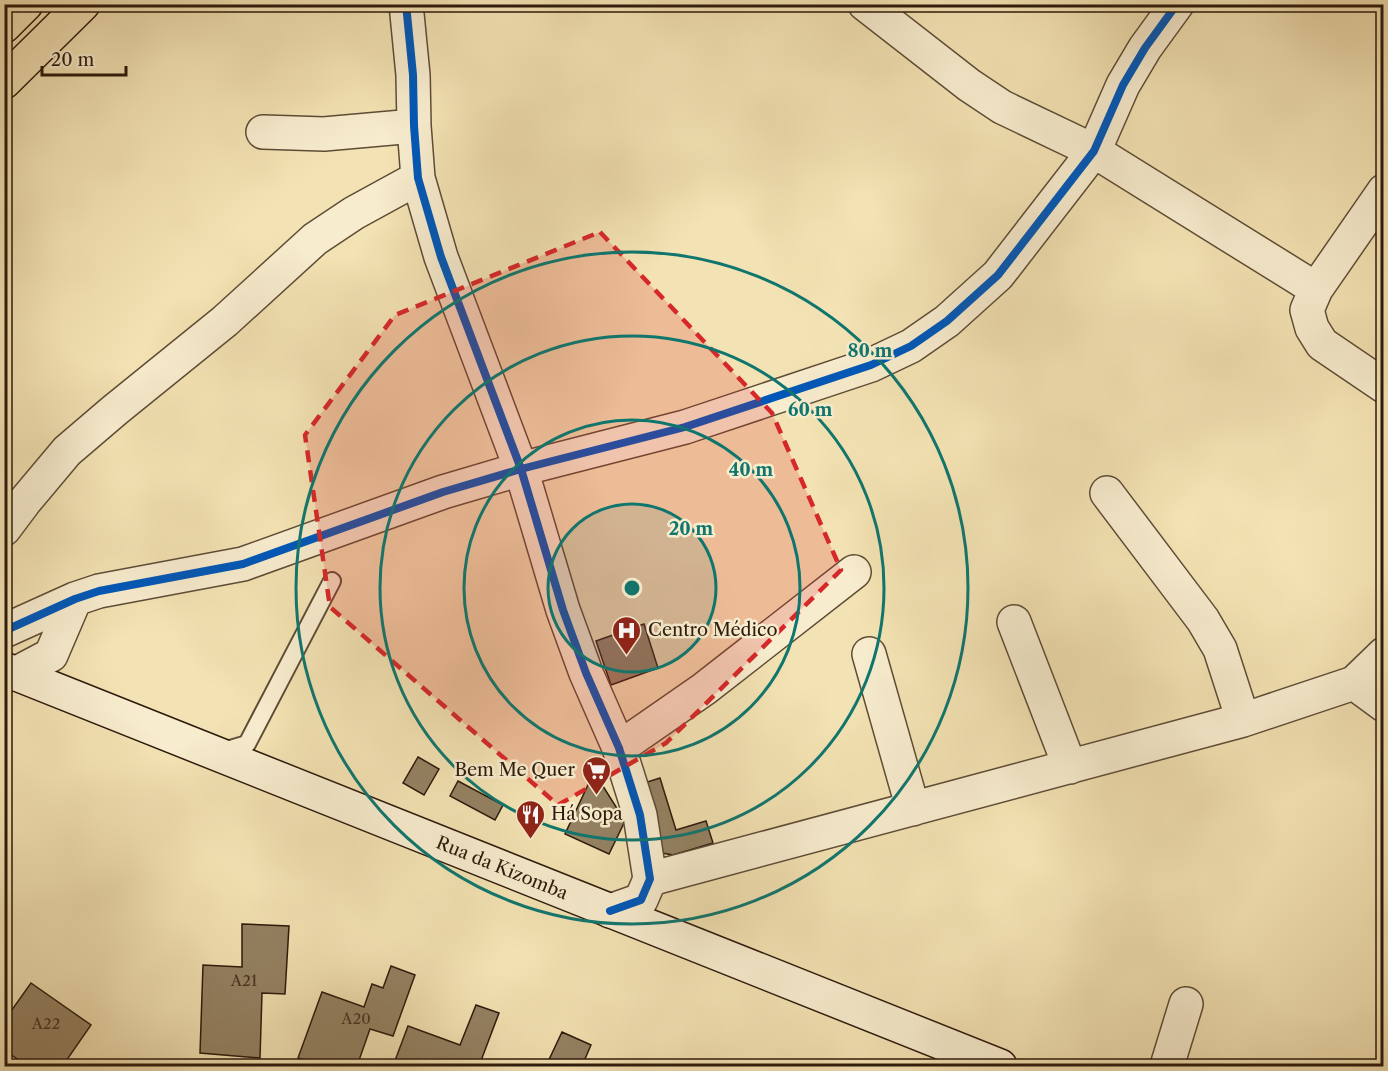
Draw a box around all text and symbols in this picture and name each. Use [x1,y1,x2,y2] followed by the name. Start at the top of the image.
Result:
[42,39,126,77] scale bar
[51,49,95,71] text: 20 m
[847,340,893,362] text: 80 m
[788,399,832,421] text: 60 m
[729,459,773,481] text: 40 m
[669,518,713,540] text: 20 m
[622,578,642,598] centre of rings
[611,614,643,656] hospital icon: Centro Médico
[648,619,778,641] place label: Centro Médico
[580,754,612,796] supermarket icon: Bem Me Quer
[454,759,575,781] place label: Bem Me Quer
[514,798,546,840] restaurant icon: Há Sopa
[551,803,623,825] place label: Há Sopa
[433,832,572,905] street label: Rua da Kizomba
[230,971,258,990] house number: A21
[340,1009,371,1028] house number: A20
[31,1014,60,1033] house number: A22

